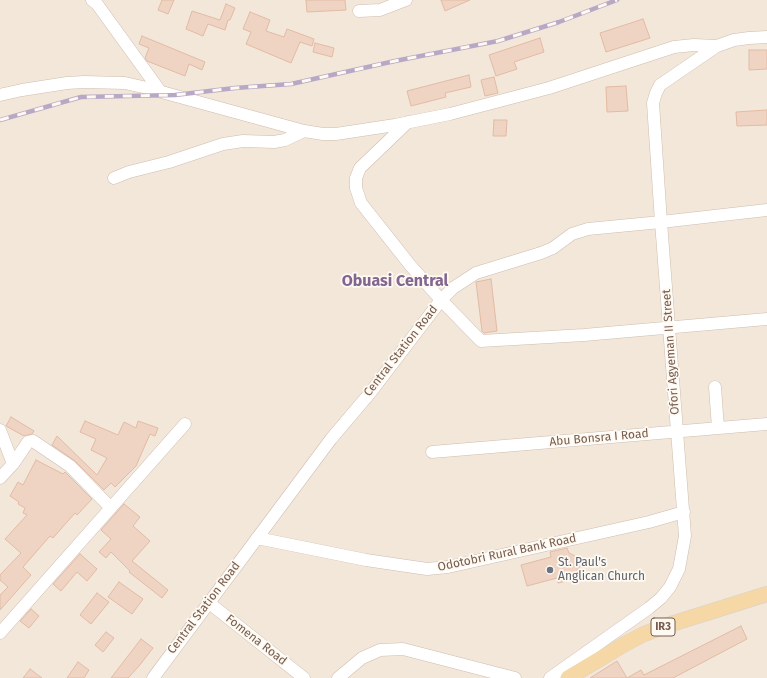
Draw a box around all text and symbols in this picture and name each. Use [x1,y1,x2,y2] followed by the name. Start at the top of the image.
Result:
[342,272,448,292] district label: Obuasi Central
[659,289,683,415] street label: Ofori Agyeman II Street
[361,303,441,399] street label: Central Station Road
[549,426,649,450] street label: Abu Bonsra I Road
[436,531,578,575] street label: Odotobri Rural Bank Road
[558,556,645,584] place label: St. Paul's Anglican Church
[165,559,243,657] street label: Central Station Road
[545,565,555,575] marker: St. Paul's Anglican Church
[223,612,289,668] street label: Fomena Road
[651,618,675,636] road number: IR3

